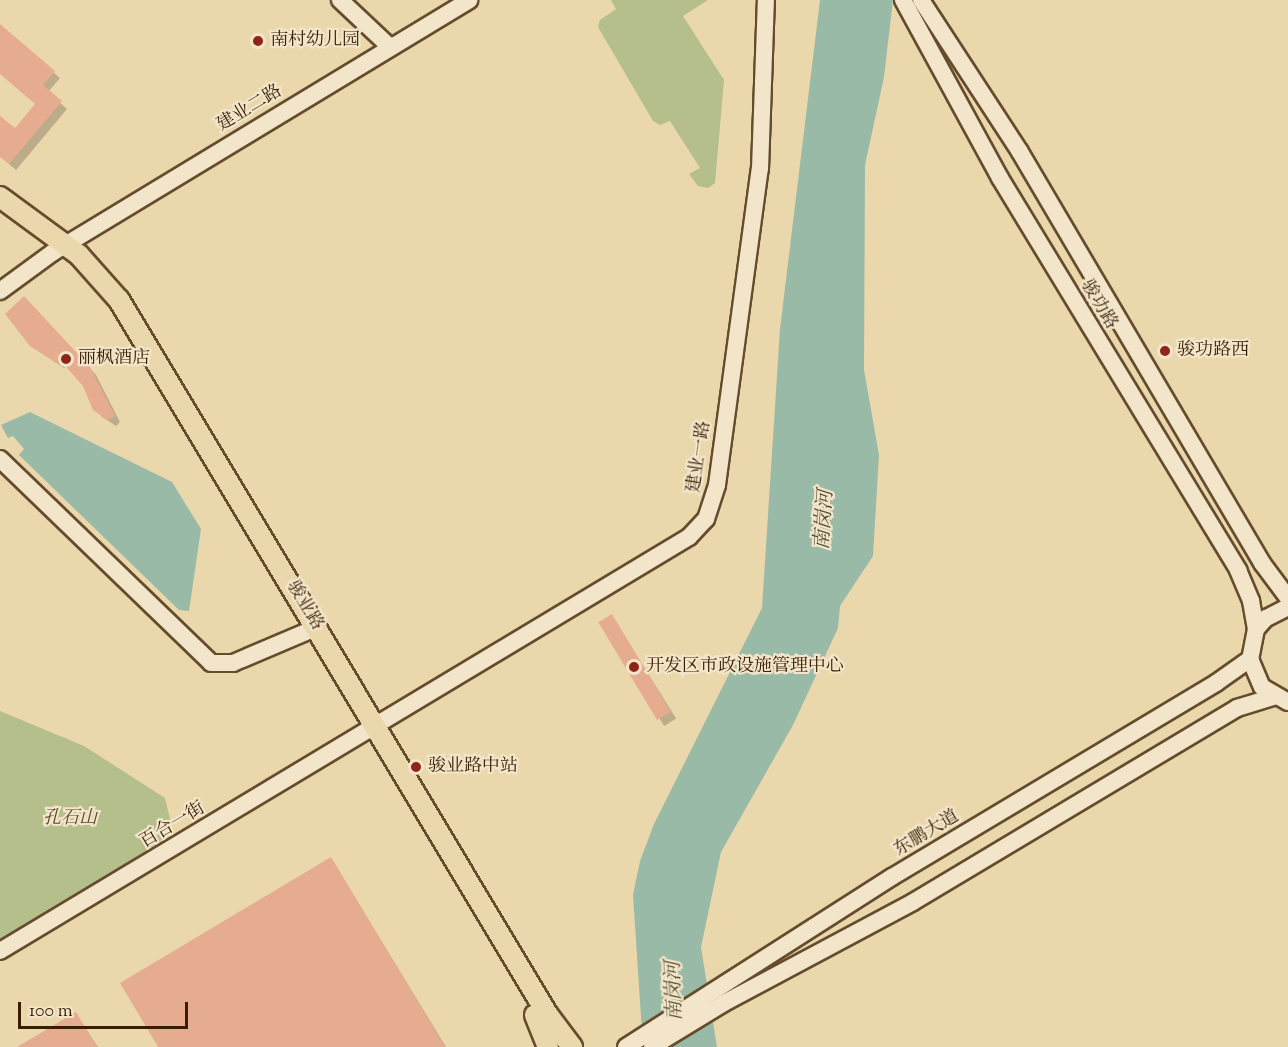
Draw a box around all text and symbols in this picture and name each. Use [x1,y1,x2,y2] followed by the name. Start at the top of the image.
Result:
[270,30,360,52] place label: 南村幼儿园
[251,34,265,48] marker: 南村幼儿园
[214,81,286,137] street label: 建业二路
[1075,276,1121,334] street label: 骏功路
[1177,340,1249,362] place label: 骏功路西
[1158,344,1172,358] marker: 骏功路西
[78,348,150,370] place label: 丽枫酒店
[59,352,73,366] marker: 丽枫酒店
[684,420,716,494] street label: 建业一路
[811,489,839,551] water label: 南岗河
[281,577,327,635] street label: 骏业路
[646,656,844,678] place label: 开发区市政设施管理中心
[627,660,641,674] marker: 开发区市政设施管理中心
[428,756,518,778] place label: 骏业路中站
[409,760,423,774] marker: 骏业路中站
[137,798,209,854] street label: 百合一街
[891,806,963,862] street label: 东鹏大道
[43,808,97,830] park label: 孔石山
[662,961,688,1021] water label: 南岗河
[21,990,190,1028] scale bar
[29,999,73,1025] text: 100 m

